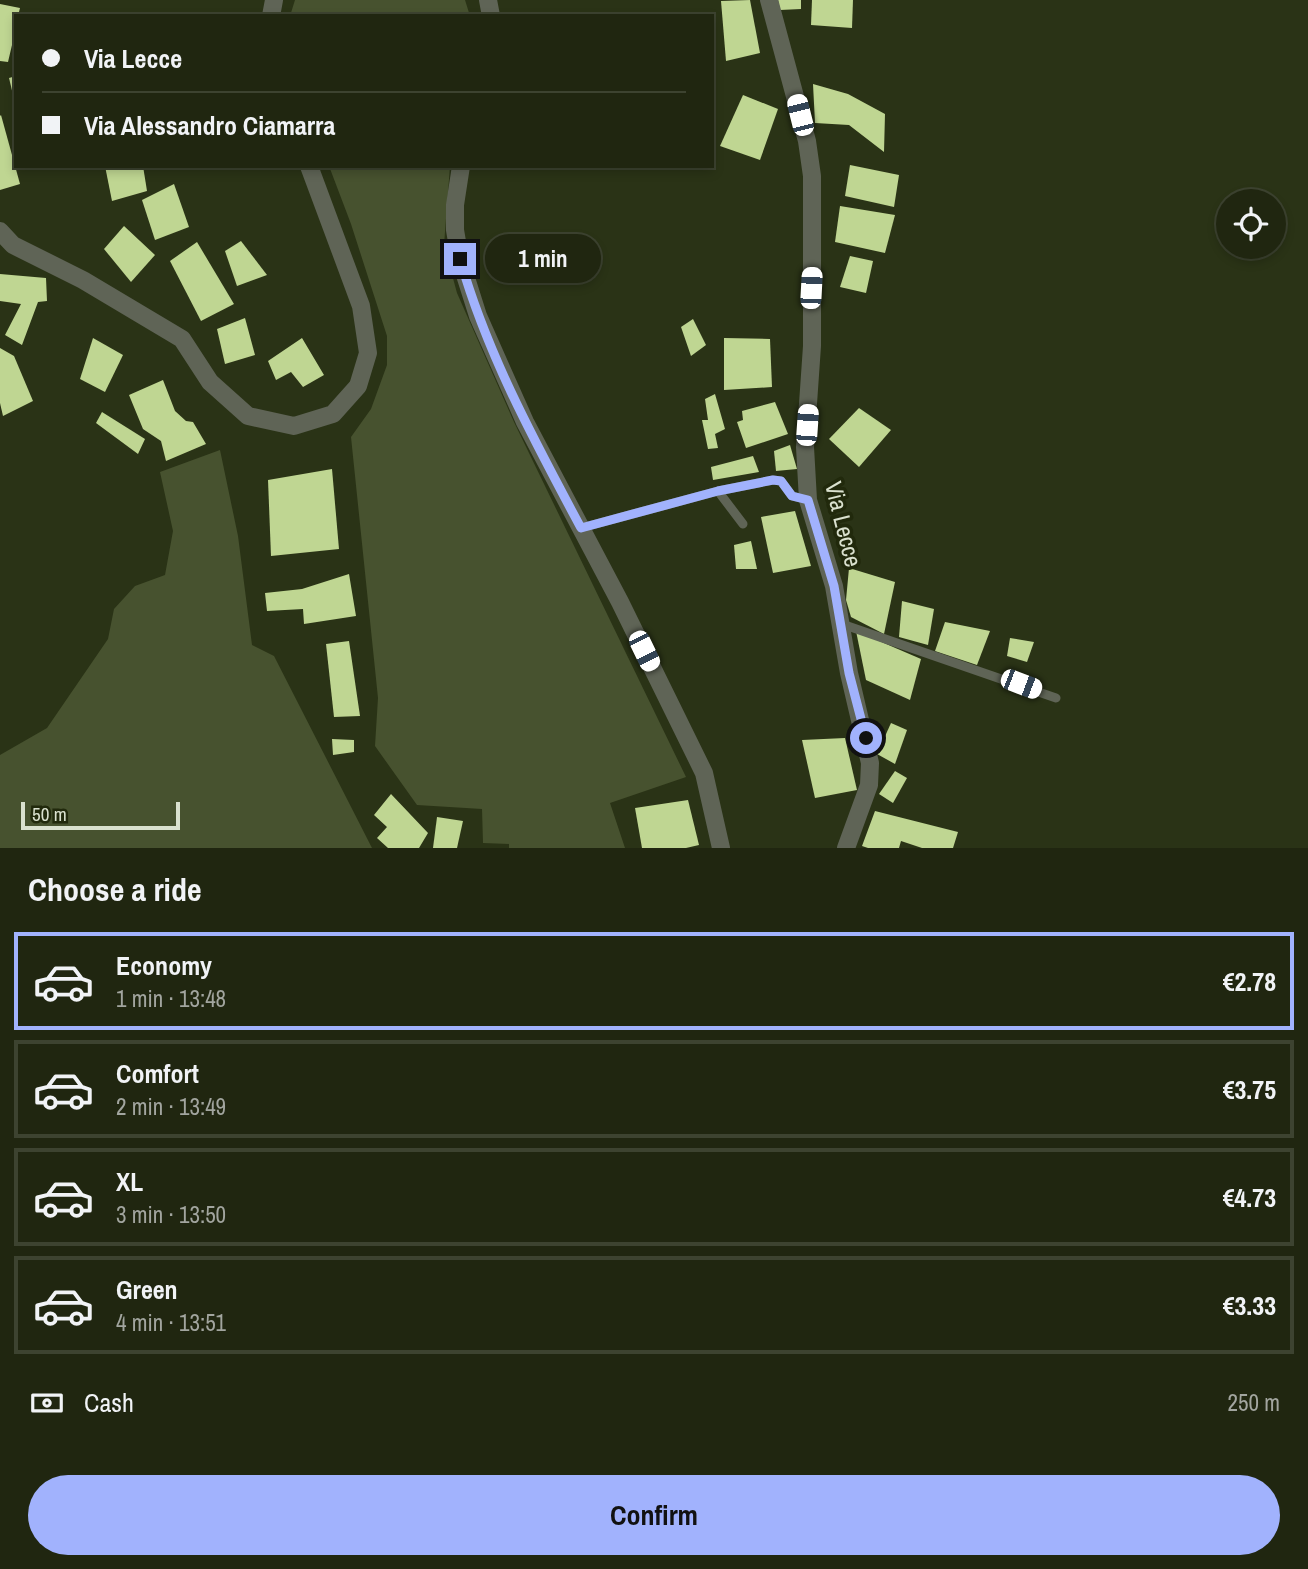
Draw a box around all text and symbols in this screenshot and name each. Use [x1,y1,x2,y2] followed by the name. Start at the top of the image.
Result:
[84,41,182,76] text: Via Lecce
[785,92,816,138] car
[84,108,335,143] text: Via Alessandro Ciamarra
[1216,189,1286,259] map controls
[1216,189,1286,259] button: locate
[484,234,600,284] callout: 1 min
[444,243,476,275] route end
[518,243,568,274] text: 1 min
[800,266,823,310] car
[796,403,819,447] car
[818,478,870,570] street label: Via Lecce
[626,628,663,674] car
[998,667,1045,701] car
[850,722,882,754] route start
[21,799,180,831] scale bar
[32,801,67,827] text: 50 m
[28,868,202,911] text: Choose a ride
[116,948,212,983] text: Economy
[32,950,95,1013] icon: car
[1223,964,1276,999] text: €2.78
[116,983,226,1014] text: 1 min · 13:48
[116,1056,199,1091] text: Comfort
[32,1058,95,1121] icon: car
[1223,1072,1276,1107] text: €3.75
[116,1091,226,1122] text: 2 min · 13:49
[116,1164,143,1199] text: XL
[32,1166,95,1229] icon: car
[1223,1180,1276,1215] text: €4.73
[116,1199,226,1230] text: 3 min · 13:50
[116,1272,178,1307] text: Green
[32,1274,95,1337] icon: car
[1223,1288,1276,1323] text: €3.33
[116,1307,226,1338] text: 4 min · 13:51
[28,1384,66,1422] icon: cash
[84,1385,134,1420] text: Cash
[1228,1387,1280,1418] text: 250 m
[28,1475,1280,1555] button: Confirm

